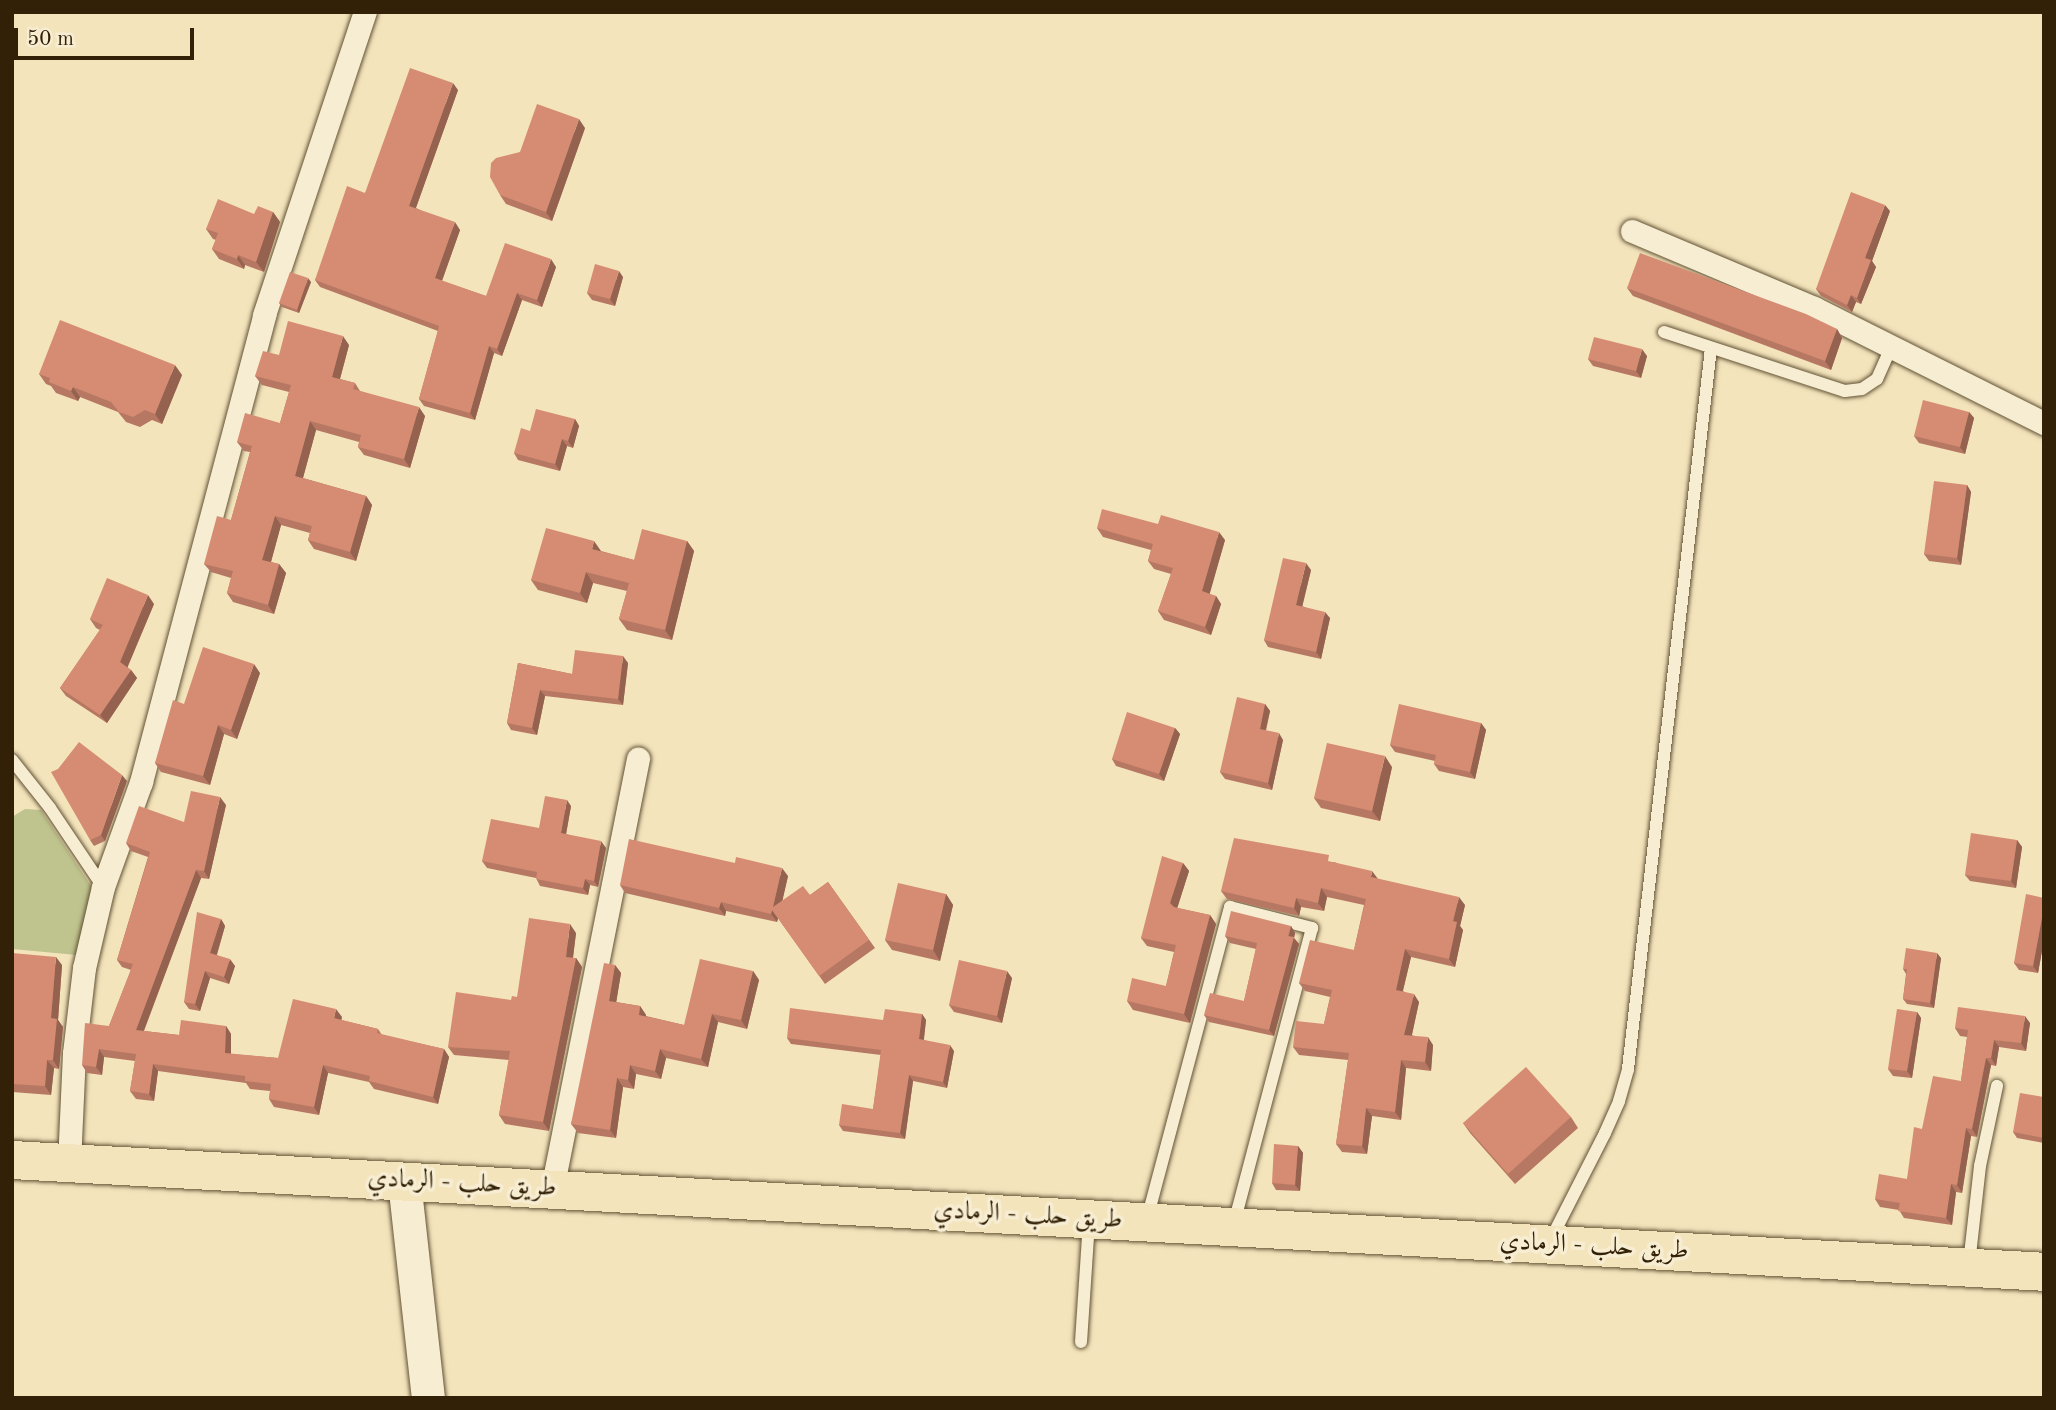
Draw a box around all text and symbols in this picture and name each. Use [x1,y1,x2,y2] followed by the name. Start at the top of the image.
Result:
[18,14,198,58] scale bar
[27,29,74,50] text: 50 m
[367,1163,557,1205] street label: طريق حلب - الرمادي
[933,1195,1123,1237] street label: طريق حلب - الرمادي
[1499,1226,1689,1268] street label: طريق حلب - الرمادي

